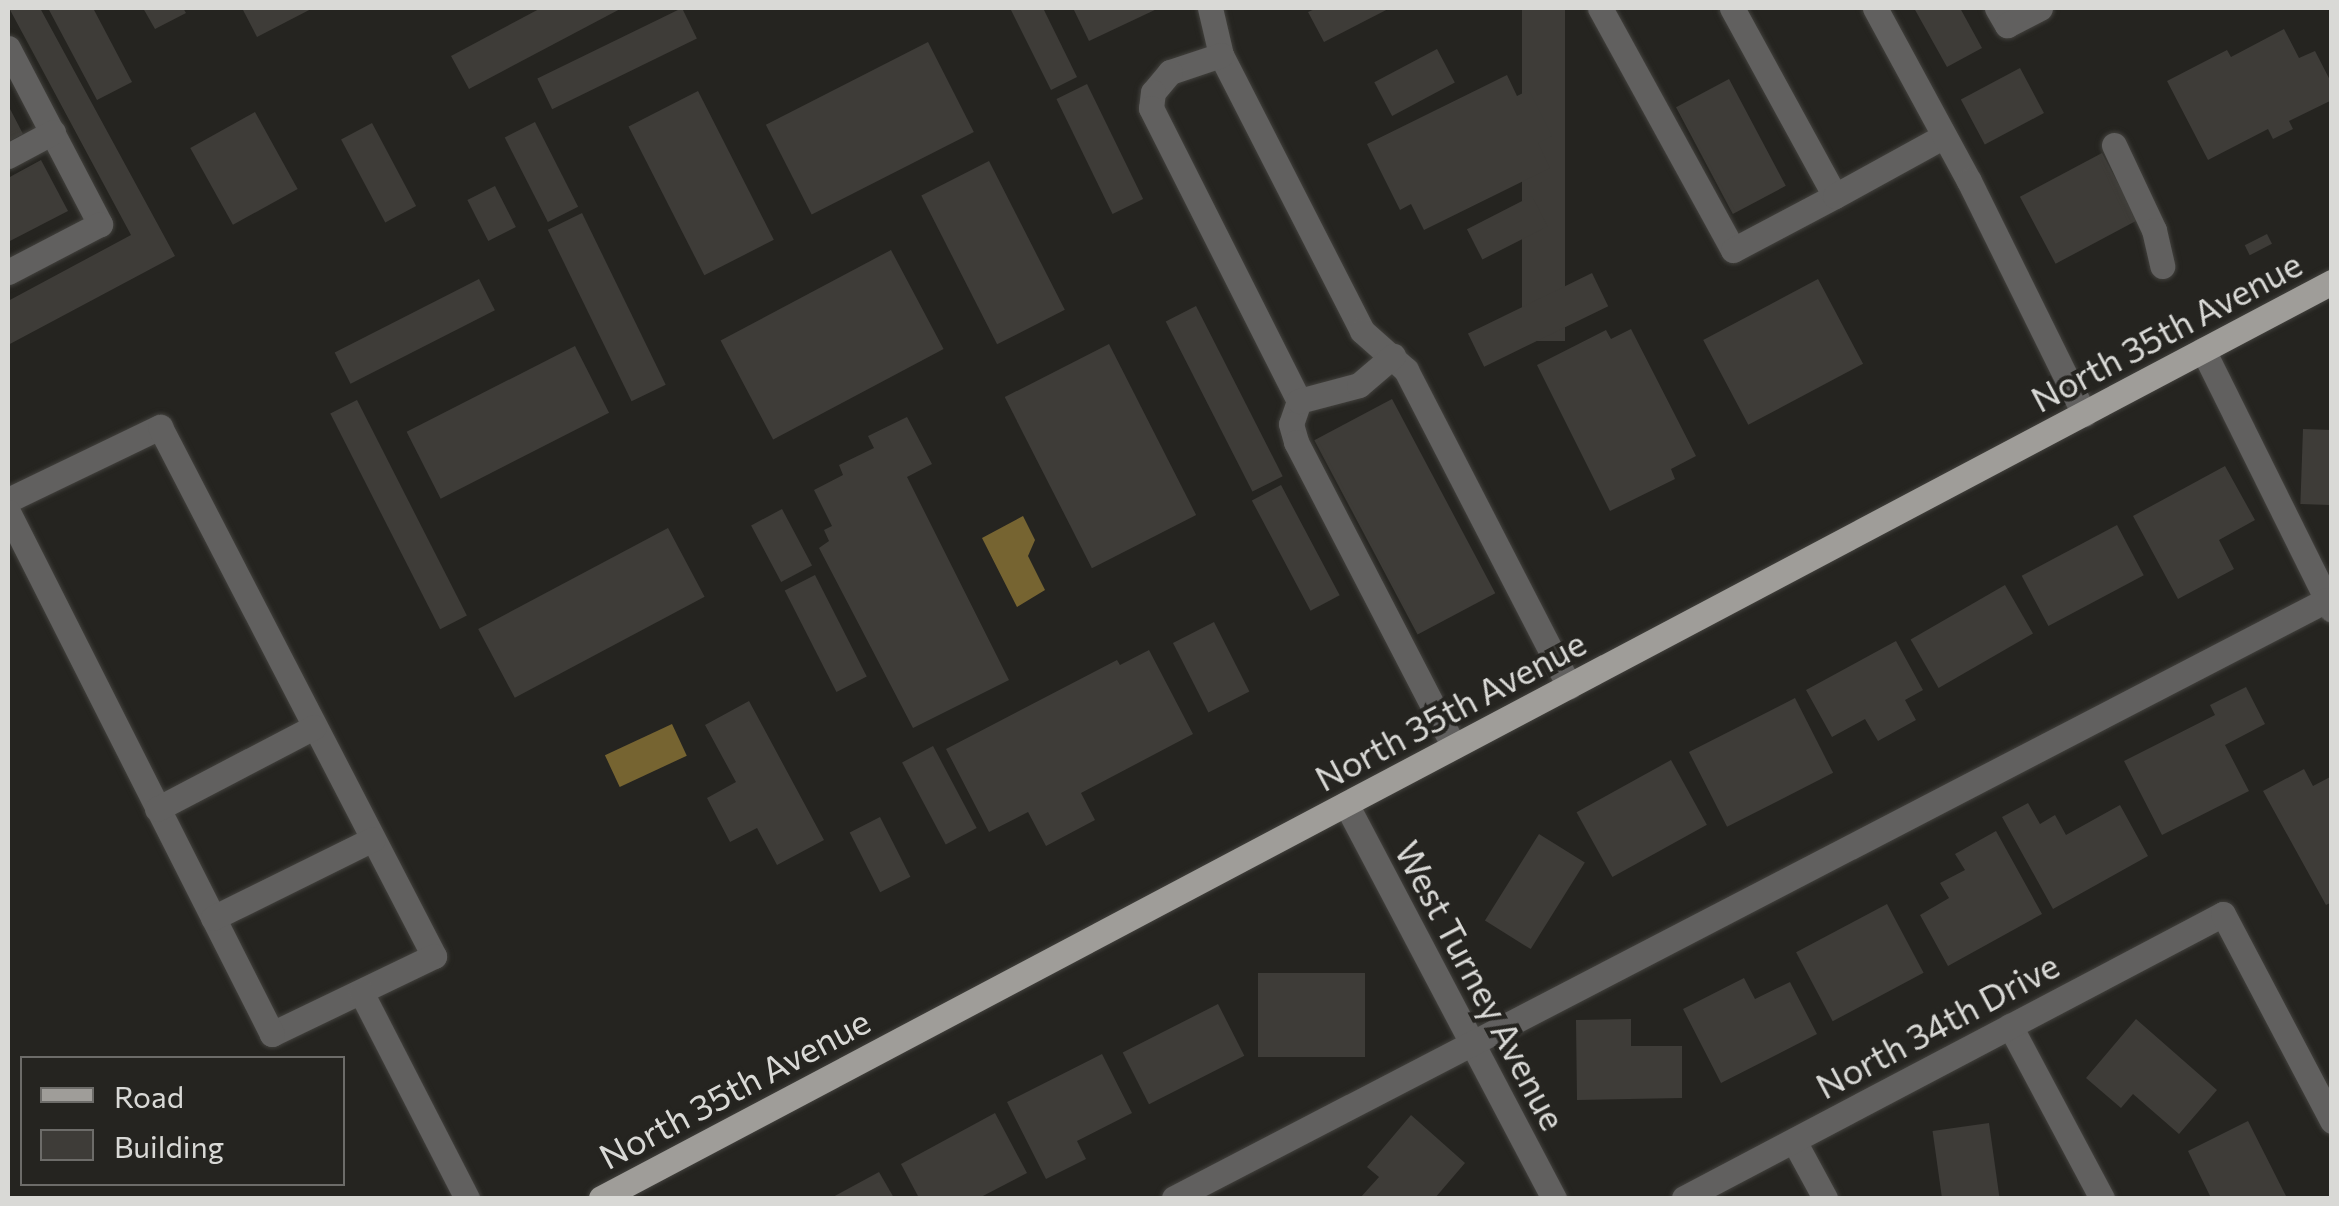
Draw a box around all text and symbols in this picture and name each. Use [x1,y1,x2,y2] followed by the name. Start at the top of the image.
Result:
[2024,242,2308,420] street label: North 35th Avenue
[1308,621,1592,799] street label: North 35th Avenue
[1387,833,1575,1137] street label: West Turney Avenue
[1808,943,2066,1107] street label: North 34th Drive
[592,999,876,1177] street label: North 35th Avenue
[20,1056,345,1186] legend
[114,1077,184,1114] text: Road
[114,1127,224,1164] text: Building

